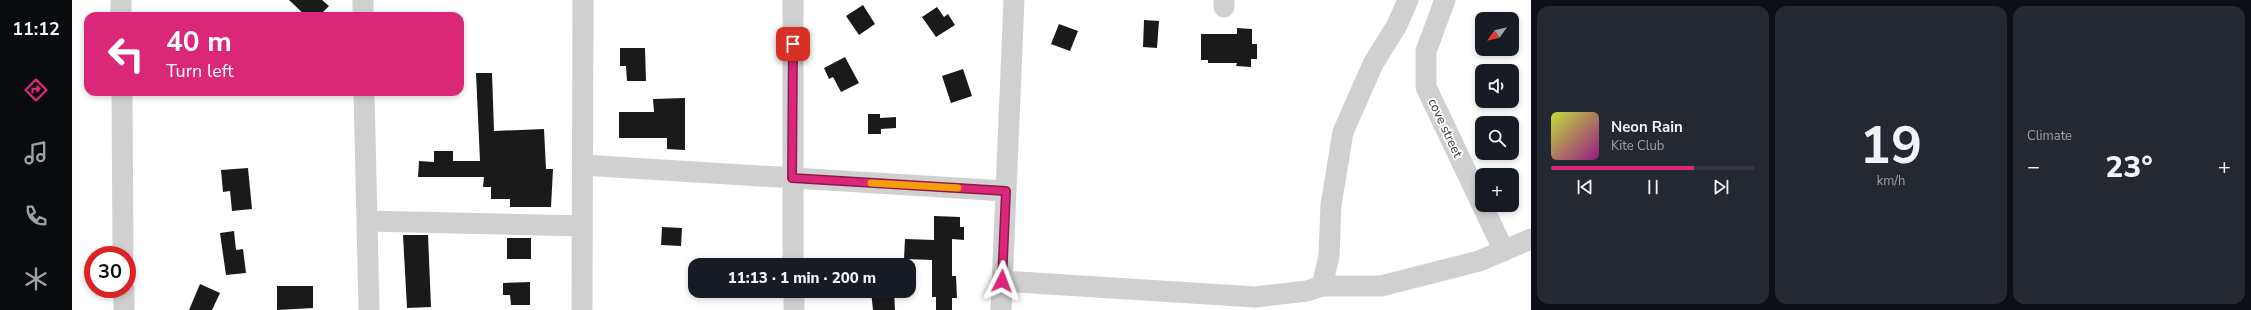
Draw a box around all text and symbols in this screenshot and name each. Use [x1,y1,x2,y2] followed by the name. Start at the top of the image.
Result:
[1475,12,1519,56] north arrow
[1475,12,1519,212] map controls
[12,17,60,41] text: 11:12
[166,23,232,61] text: 40 m
[776,27,810,61] pin
[100,28,152,80] icon: left
[782,33,804,55] icon: arrive
[166,59,234,83] text: Turn left
[1475,64,1519,108] button: sound
[22,76,50,104] icon: directions
[1423,95,1467,161] street label: cove street
[1860,110,1922,181] text: 19
[1475,116,1519,160] button: search
[1611,117,1683,137] text: Neon Rain
[2027,127,2072,145] text: Climate
[1611,137,1664,155] text: Kite Club
[22,139,50,167] icon: music
[2105,147,2153,188] text: 23°
[2027,152,2040,182] text: −
[2218,152,2231,182] text: +
[1475,168,1519,212] button: +
[1877,172,1905,190] text: km/h
[1574,176,1596,198] icon: previous
[1642,176,1664,198] icon: pause
[1710,176,1732,198] icon: next
[22,202,50,230] icon: phone
[84,246,136,298] speed limit sign: 30
[981,260,1023,302] position arrow
[22,265,50,293] icon: climate
[728,268,876,288] text: 11:13 · 1 min · 200 m

